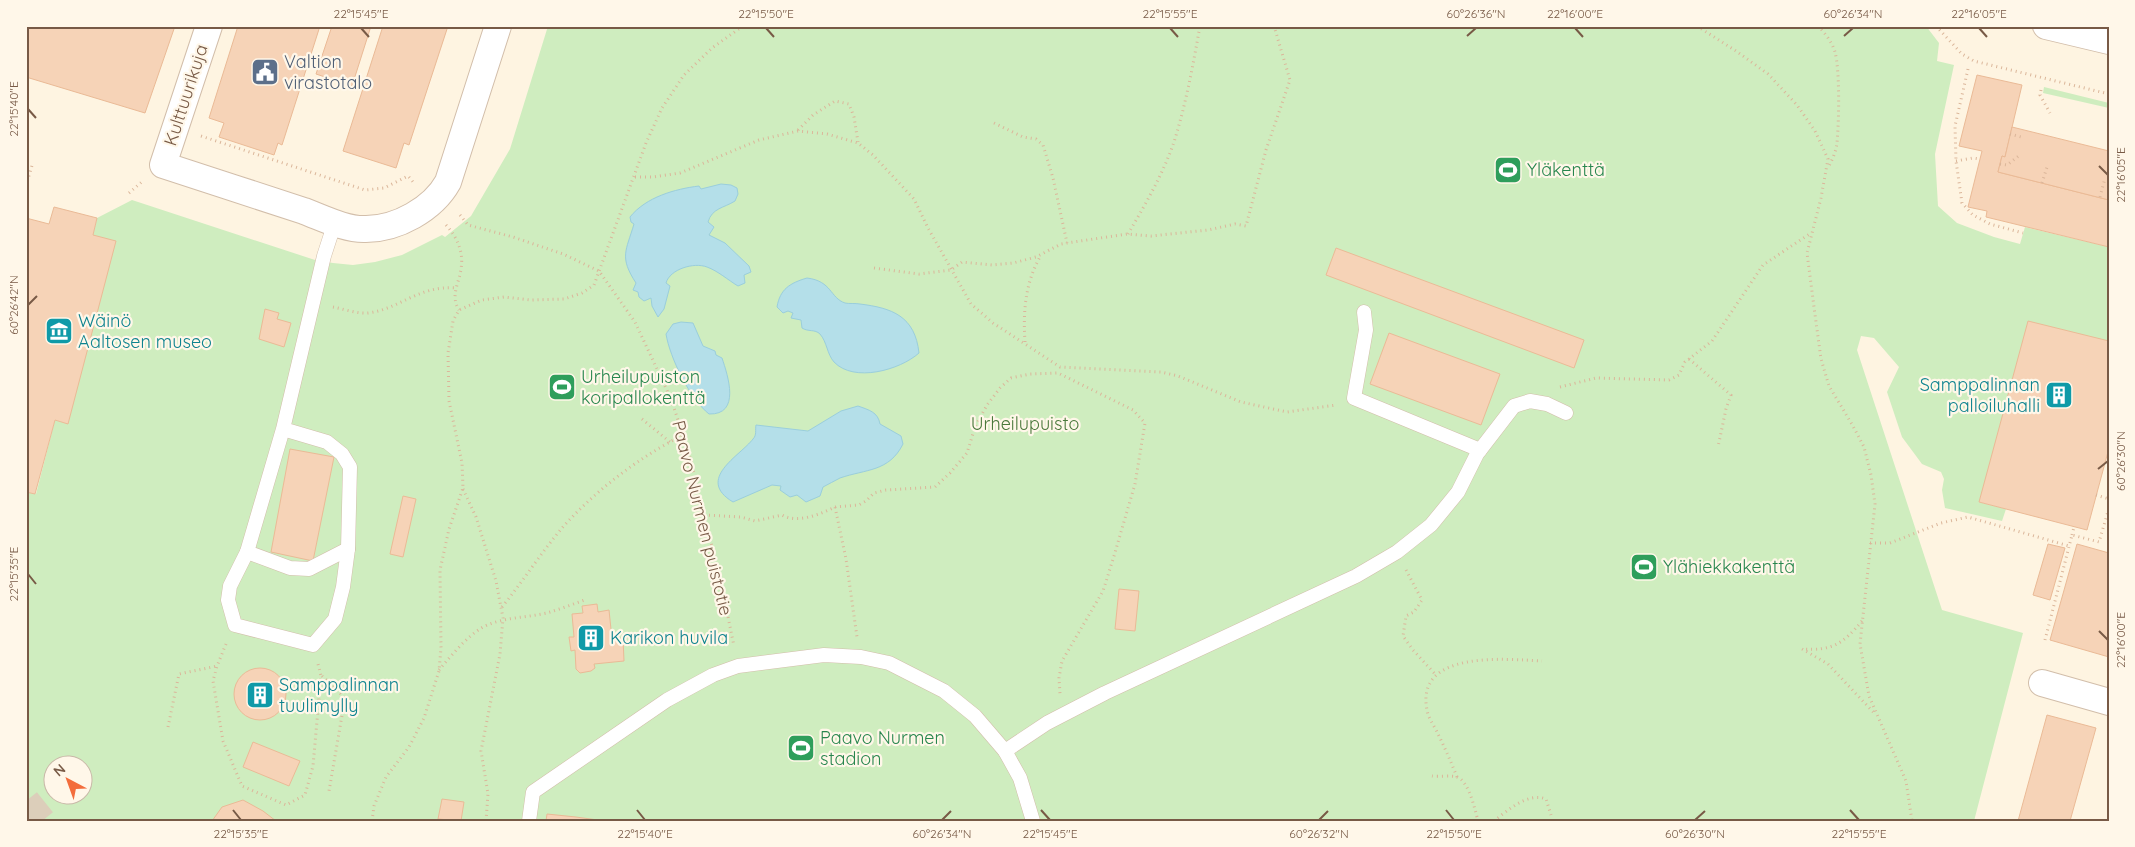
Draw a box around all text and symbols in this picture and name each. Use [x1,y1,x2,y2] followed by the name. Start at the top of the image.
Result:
[334,6,389,21] text: 22°15'45"E
[738,6,794,21] text: 22°15'50"E
[1142,6,1198,21] text: 22°15'55"E
[1446,6,1506,21] text: 60°26'36"N
[1547,6,1603,21] text: 22°16'00"E
[1824,6,1882,21] text: 60°26'34"N
[1951,6,2007,21] text: 22°16'05"E
[158,41,213,148] street label: Kulttuurikuja
[284,50,372,94] place label: Valtion virastotalo
[250,57,280,87] public building icon: Valtion virastotalo
[6,81,21,137] text: 22°15'40"E
[2113,147,2128,203] text: 22°16'05"E
[1493,155,1523,185] sports icon: Yläkenttä
[1527,158,1605,181] place label: Yläkenttä
[6,275,21,335] text: 60°26'42"N
[78,309,212,353] place label: Wäinö Aaltosen museo
[44,316,74,346] museum icon: Wäinö Aaltosen museo
[581,365,706,409] place label: Urheilupuiston koripallokenttä
[547,372,577,402] sports icon: Urheilupuiston koripallokenttä
[1920,373,2040,417] place label: Samppalinnan palloiluhalli
[2044,380,2074,410] building icon: Samppalinnan palloiluhalli
[971,412,1079,435] park label: Urheilupuisto
[667,418,738,618] street label: Paavo Nurmen puistotie
[2113,431,2128,491] text: 60°26'30"N
[6,546,21,601] text: 22°15'35"E
[1629,552,1659,582] sports icon: Ylähiekkakenttä
[1663,555,1795,578] place label: Ylähiekkakenttä
[2113,612,2128,668] text: 22°16'00"E
[576,623,606,653] building icon: Karikon huvila
[610,626,728,649] place label: Karikon huvila
[279,673,399,717] place label: Samppalinnan tuulimylly
[245,680,275,710] building icon: Samppalinnan tuulimylly
[820,726,945,770] place label: Paavo Nurmen stadion
[786,733,816,763] sports icon: Paavo Nurmen stadion
[42,754,92,804] north arrow
[50,760,69,780] text: N
[214,826,269,841] text: 22°15'35"E
[617,826,673,841] text: 22°15'40"E
[913,826,971,841] text: 60°26'34"N
[1023,826,1078,841] text: 22°15'45"E
[1289,826,1349,841] text: 60°26'32"N
[1426,826,1482,841] text: 22°15'50"E
[1665,826,1725,841] text: 60°26'30"N
[1831,826,1887,841] text: 22°15'55"E

